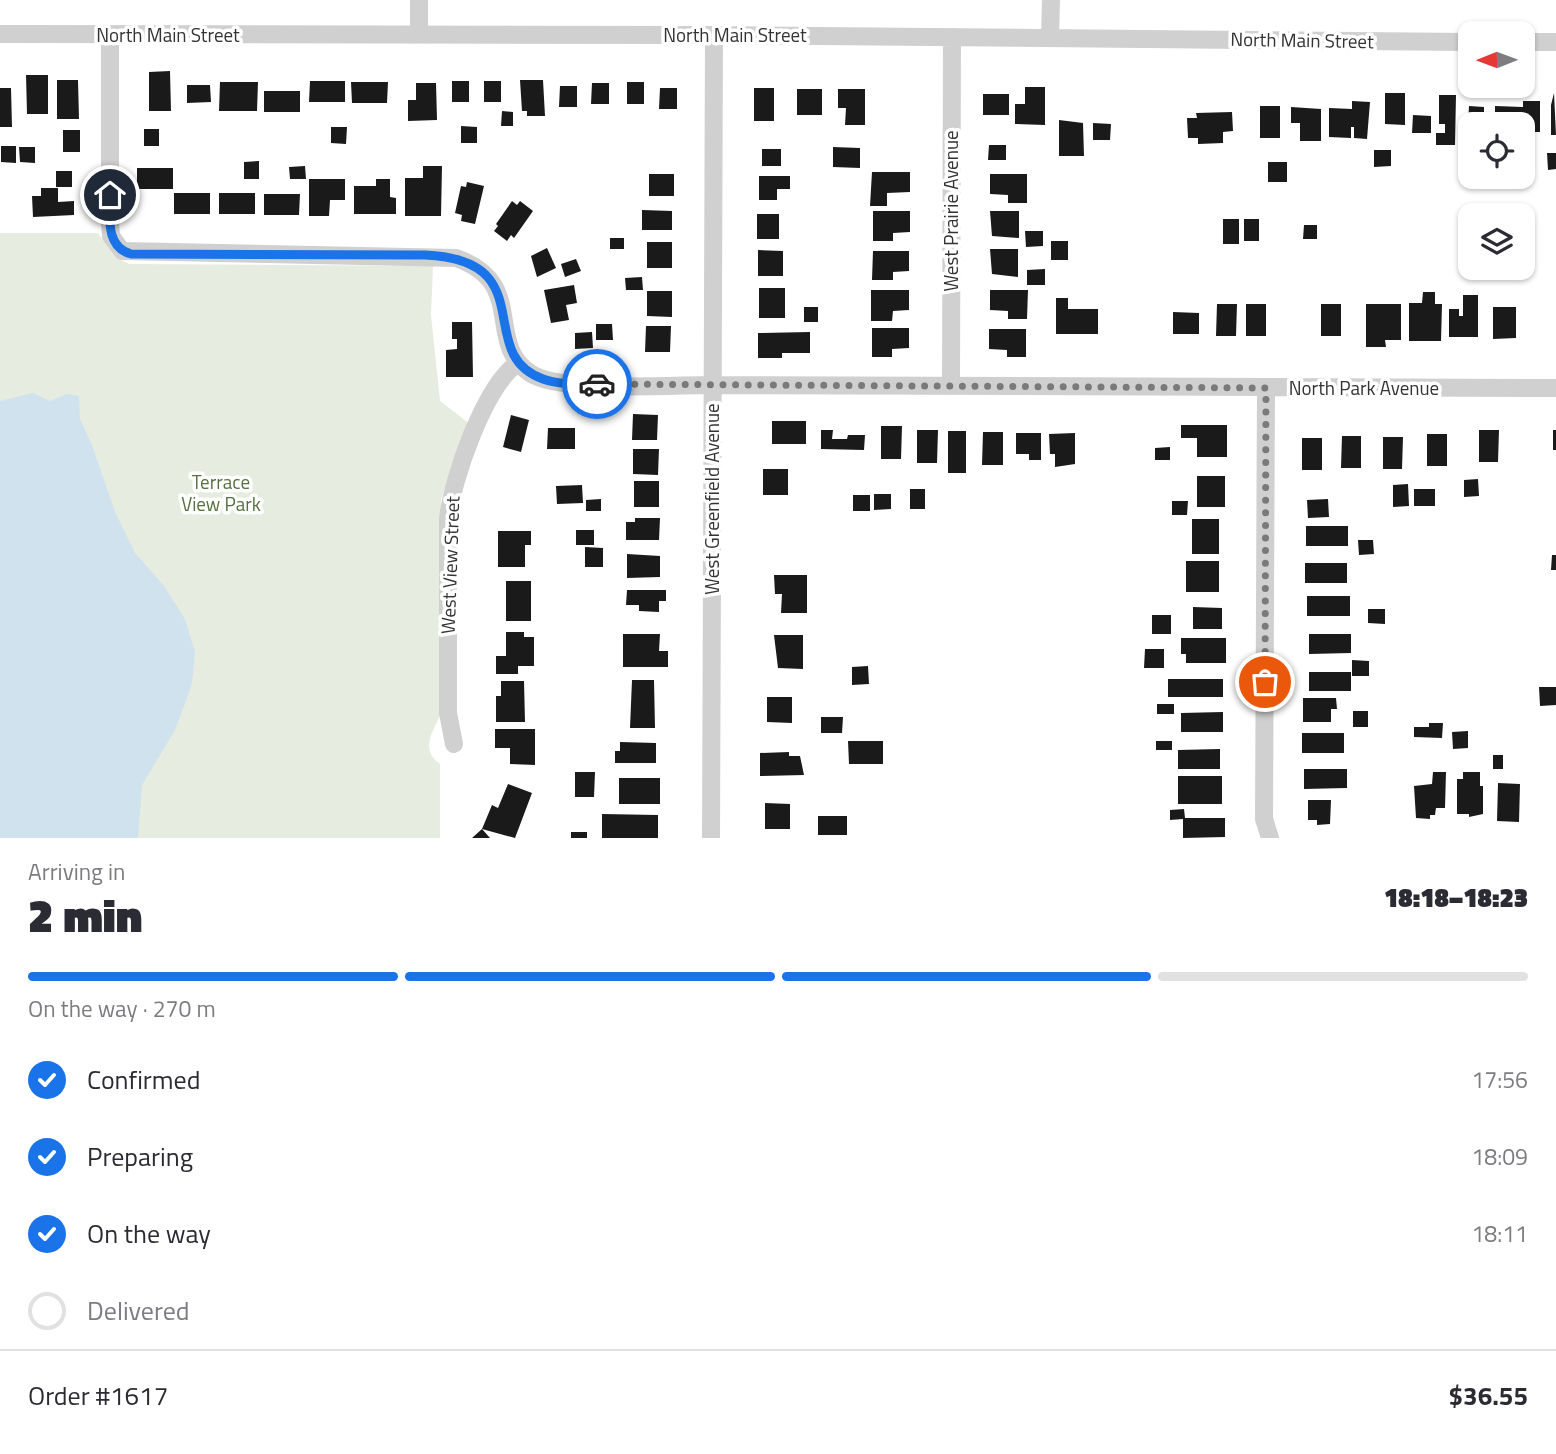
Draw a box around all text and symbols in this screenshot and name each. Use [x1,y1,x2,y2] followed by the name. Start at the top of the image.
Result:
[96,20,240,49] street label: North Main Street
[663,20,807,49] street label: North Main Street
[1458,21,1535,98] north arrow
[1458,21,1535,280] map controls
[1230,24,1374,55] street label: North Main Street
[1458,112,1535,189] button: locate
[936,130,965,292] street label: West Prairie Avenue
[80,165,140,225] pin
[91,176,129,214] icon: home
[1458,203,1535,280] button: layers
[562,349,632,419] courier
[578,365,616,403] icon: car
[1289,373,1439,402] street label: North Park Avenue
[697,403,726,595] street label: West Greenfield Avenue
[181,467,261,518] park label: Terrace View Park
[433,495,466,634] street label: West View Street
[1235,652,1295,712] pin
[1246,663,1284,701] icon: bag
[28,854,125,889] text: Arriving in
[1384,878,1528,917] text: 18:18–18:23
[28,880,142,950] text: 2 min
[28,991,216,1026] text: On the way · 270 m
[87,1060,201,1099] text: Confirmed
[28,1061,66,1099] icon: check
[1471,1062,1528,1097] text: 17:56
[87,1137,193,1176] text: Preparing
[28,1138,66,1176] icon: check
[1471,1139,1528,1174] text: 18:09
[87,1214,211,1253] text: On the way
[28,1215,66,1253] icon: check
[1471,1216,1528,1251] text: 18:11
[87,1291,190,1330] text: Delivered
[28,1376,168,1415] text: Order #1617
[1449,1376,1528,1415] text: $36.55

